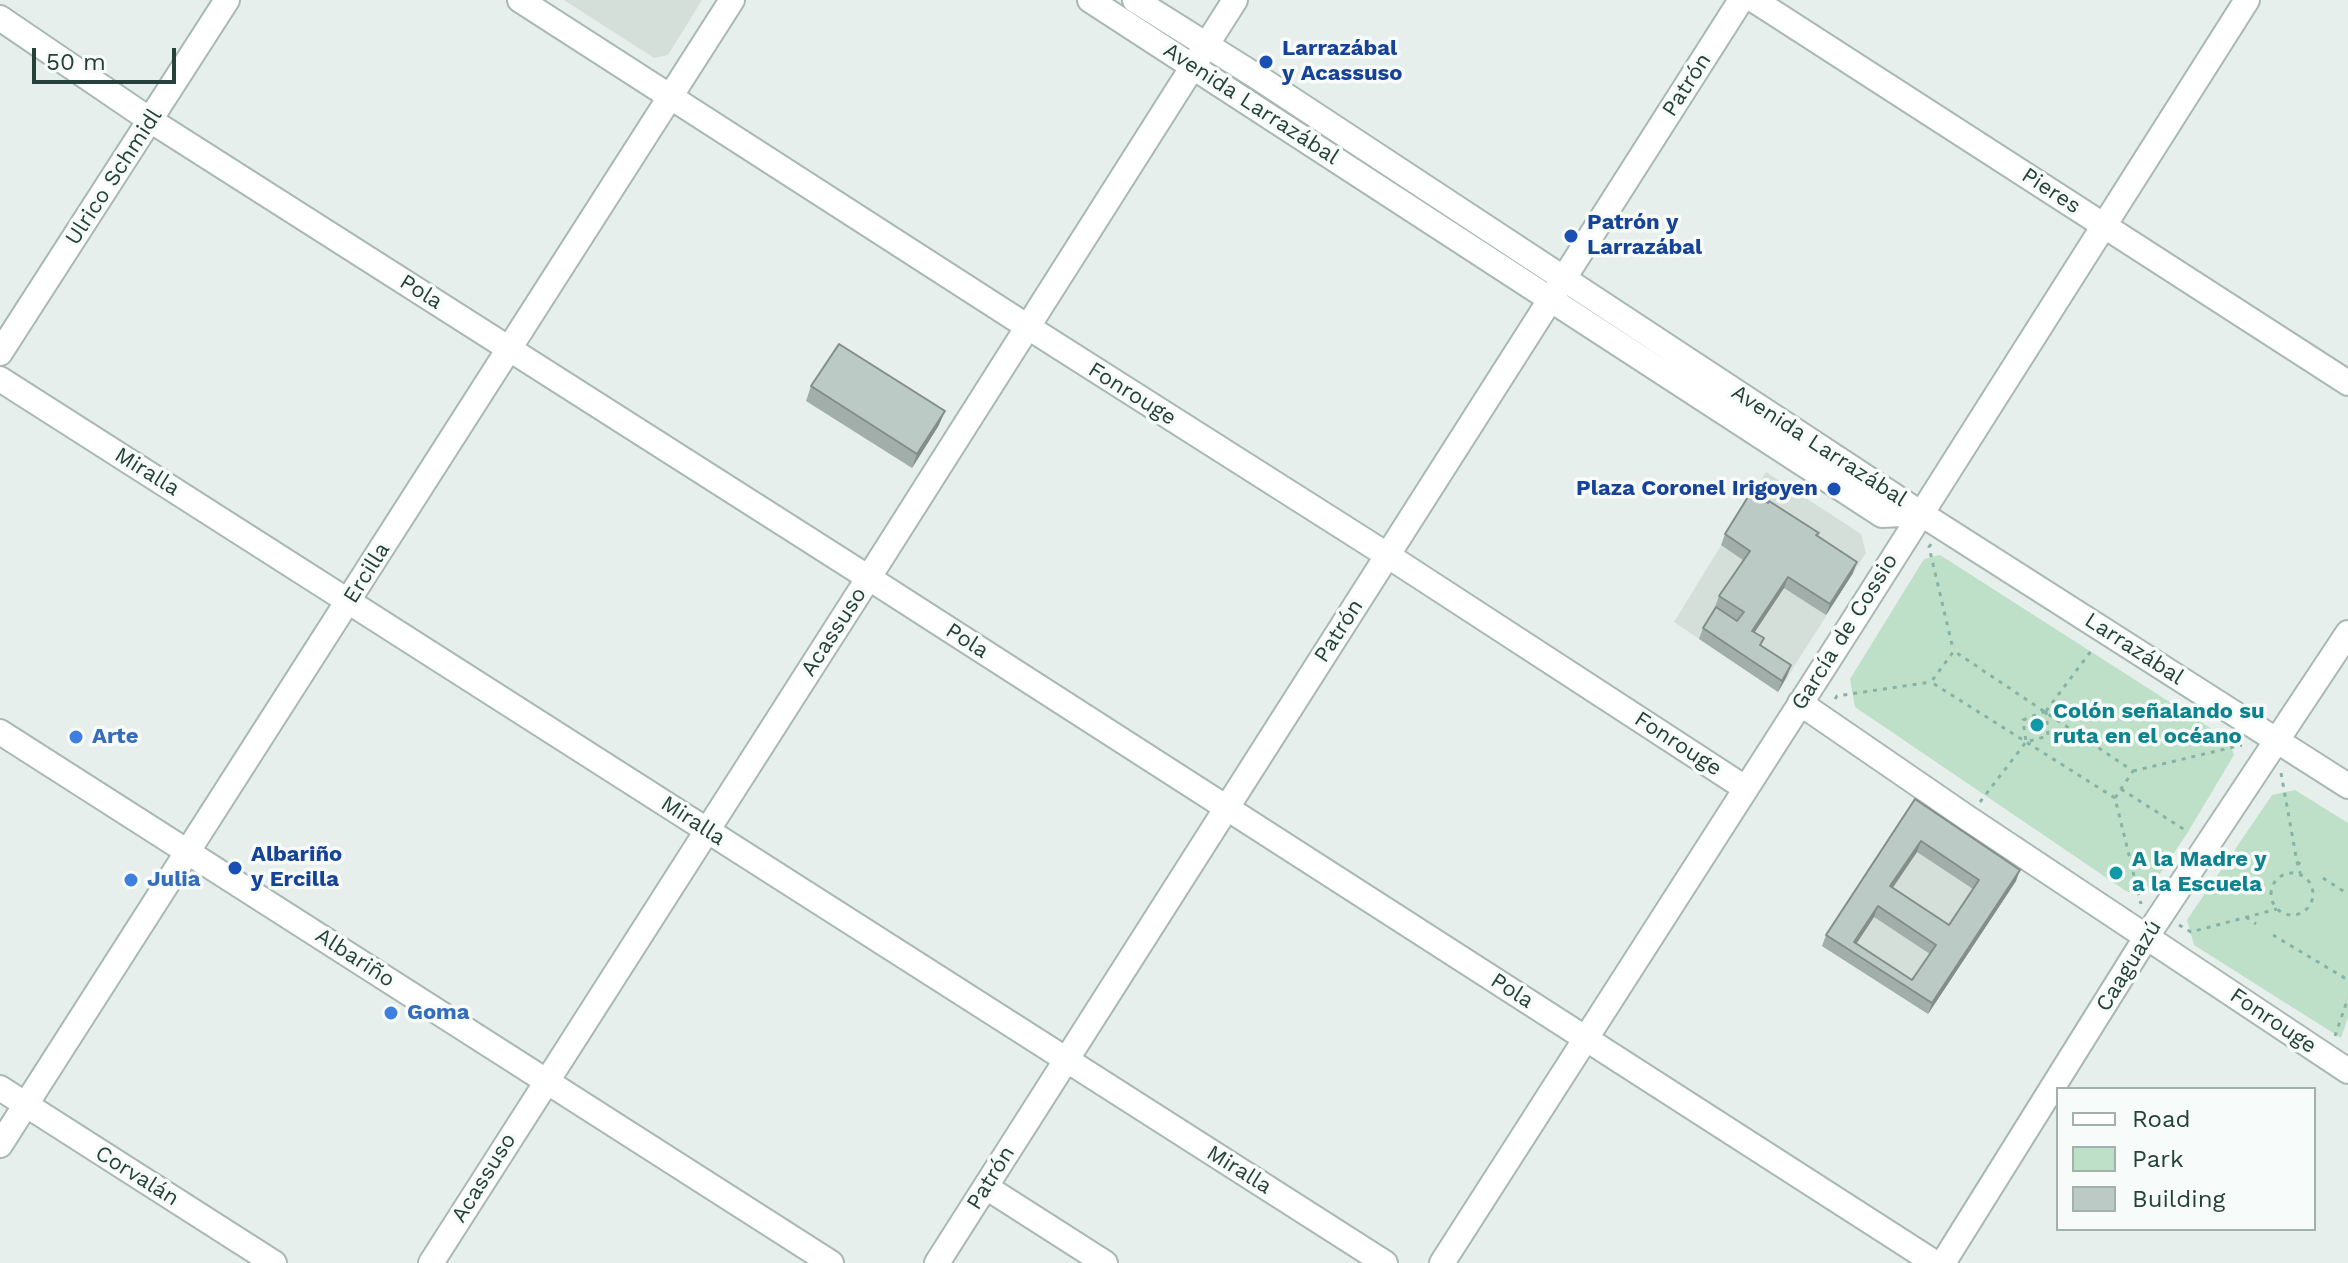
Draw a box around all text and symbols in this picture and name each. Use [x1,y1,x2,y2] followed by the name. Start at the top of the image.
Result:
[36,32,180,82] scale bar
[1282,36,1402,88] place label: Larrazábal y Acassuso
[1158,37,1344,171] street label: Avenida Larrazábal
[46,48,106,76] text: 50 m
[1657,48,1717,122] street label: Patrón
[1257,53,1275,71] marker: Larrazábal y Acassuso
[60,104,168,250] street label: Ulrico Schmidl
[2017,162,2085,220] street label: Pieres
[1587,210,1702,262] place label: Patrón y Larrazábal
[1562,227,1580,245] marker: Patrón y Larrazábal
[395,269,447,315] street label: Pola
[1083,357,1181,431] street label: Fonrouge
[1726,379,1912,513] street label: Avenida Larrazábal
[110,442,184,502] street label: Miralla
[1576,476,1818,502] place label: Plaza Coronel Irigoyen
[1825,480,1843,498] marker: Plaza Coronel Irigoyen
[338,538,396,608] street label: Ercilla
[1786,549,1904,715] street label: García de Cossio
[796,583,872,681] street label: Acassuso
[1309,594,1369,668] street label: Patrón
[2079,607,2189,691] street label: Larrazábal
[941,618,993,664] street label: Pola
[2053,699,2265,750] place label: Colón señalando su ruta en el océano
[1629,706,1727,782] street label: Fonrouge
[2028,716,2046,734] marker: Colón señalando su ruta en el océano
[92,724,138,750] place label: Arte
[67,728,85,746] marker: Arte
[656,790,730,852] street label: Miralla
[251,842,342,894] place label: Albariño y Ercilla
[2132,847,2267,898] place label: A la Madre y a la Escuela
[226,859,244,877] marker: Albariño y Ercilla
[2107,864,2125,882] marker: A la Madre y a la Escuela
[147,867,200,893] place label: Julia
[122,871,140,889] marker: Julia
[2091,915,2167,1017] street label: Caaguazú
[310,923,400,993] street label: Albariño
[1486,968,1538,1014] street label: Pola
[2225,982,2321,1060] street label: Fonrouge
[407,1000,470,1026] place label: Goma
[382,1004,400,1022] marker: Goma
[2056,1087,2316,1231] legend
[2132,1105,2191,1133] text: Road
[446,1128,522,1228] street label: Acassuso
[90,1140,184,1212] street label: Corvalán
[1202,1140,1276,1200] street label: Miralla
[961,1141,1021,1215] street label: Patrón
[2132,1145,2184,1173] text: Park
[2132,1185,2225,1213] text: Building

